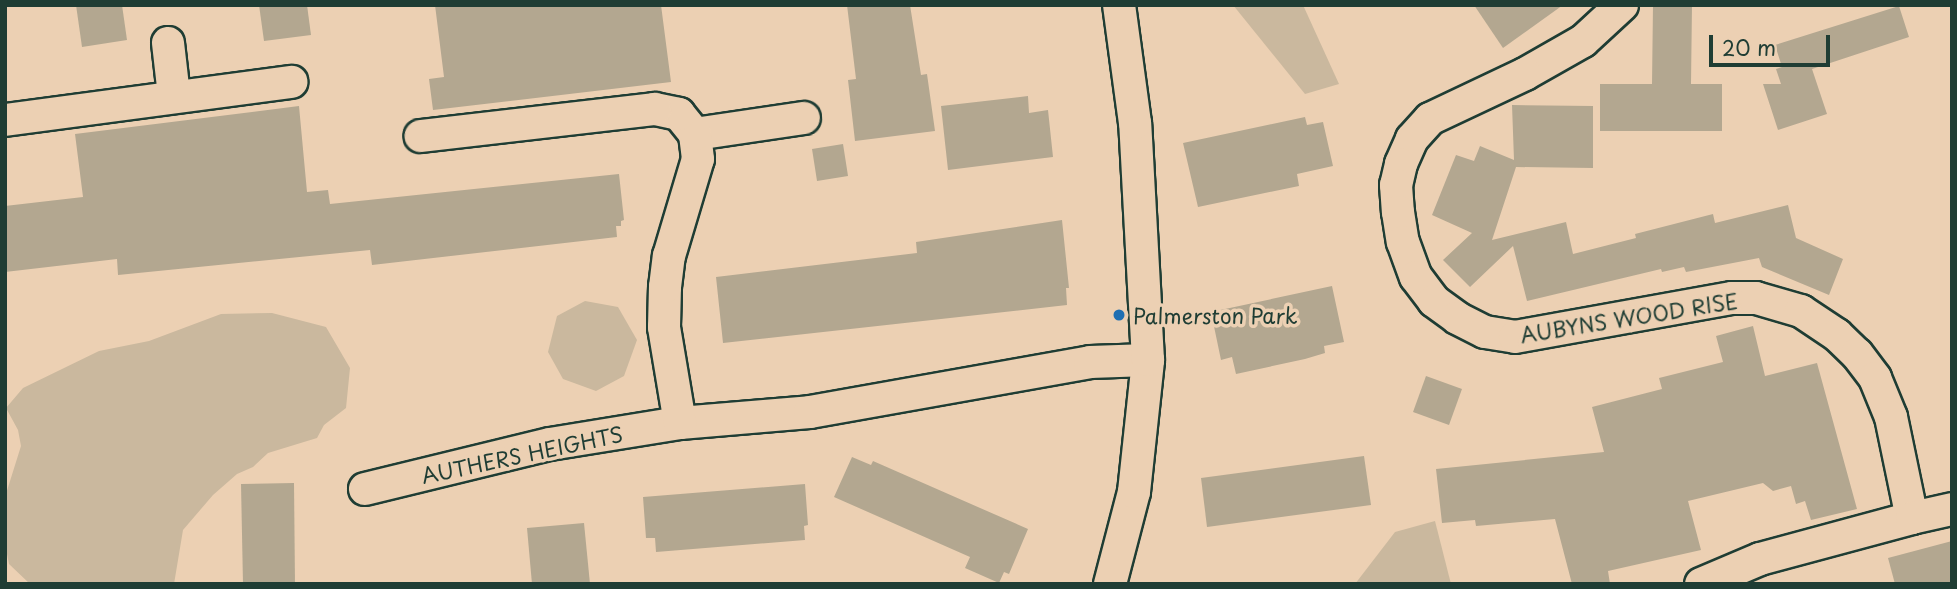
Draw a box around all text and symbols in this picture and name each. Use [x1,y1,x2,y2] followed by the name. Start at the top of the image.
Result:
[1712,21,1833,65] scale bar
[1722,31,1776,63] text: 20 m
[1517,287,1741,347] street label: AUBYNS WOOD RISE
[1133,302,1298,328] place label: Palmerston Park
[1111,307,1127,323] marker: Palmerston Park
[418,420,626,488] street label: AUTHERS HEIGHTS

